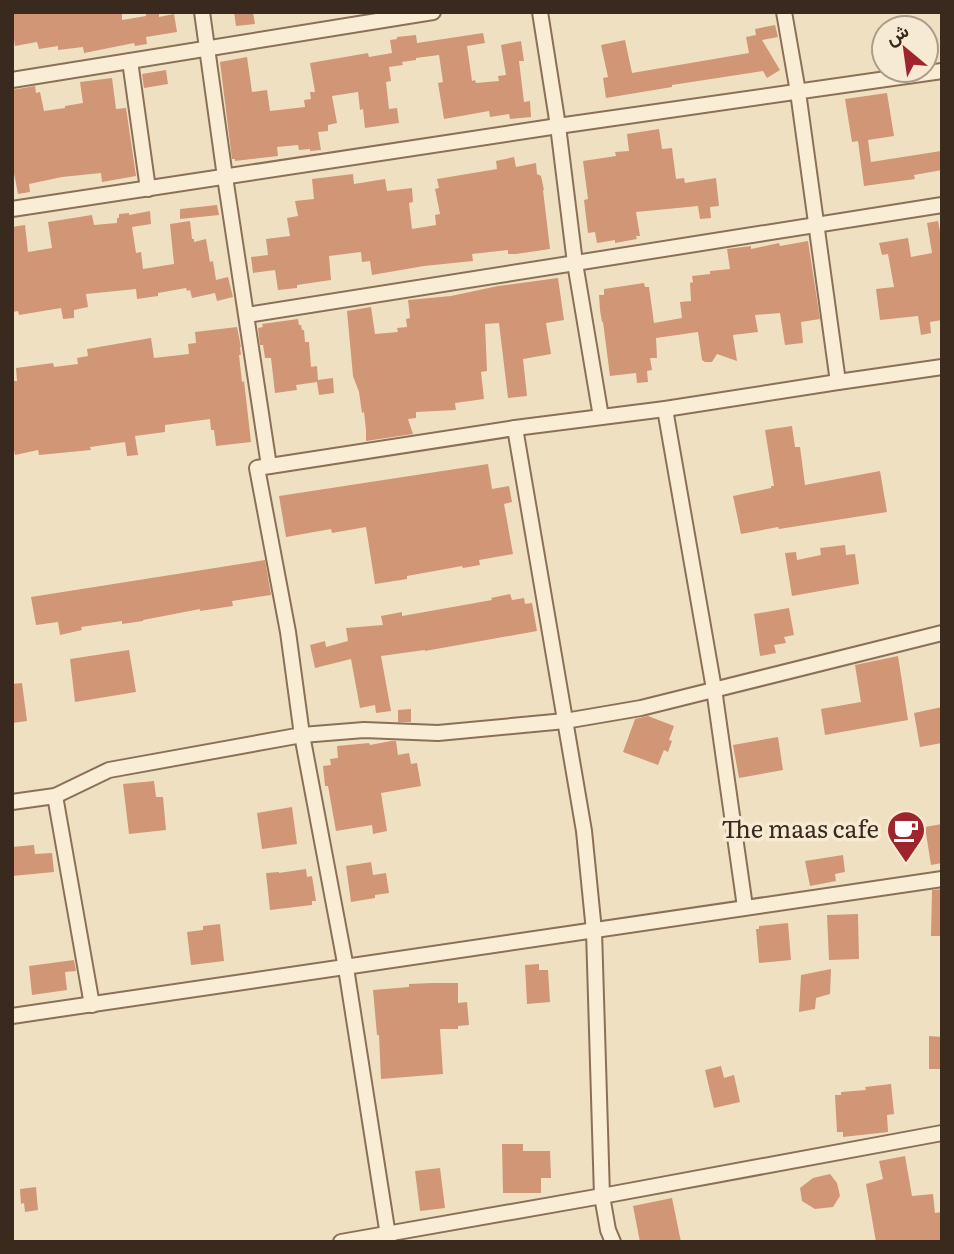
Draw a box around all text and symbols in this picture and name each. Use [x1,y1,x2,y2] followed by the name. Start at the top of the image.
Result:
[870,14,940,84] north arrow
[879,15,913,51] text: ش
[885,809,927,864] cafe icon: The maas cafe
[721,810,879,845] place label: The maas cafe

